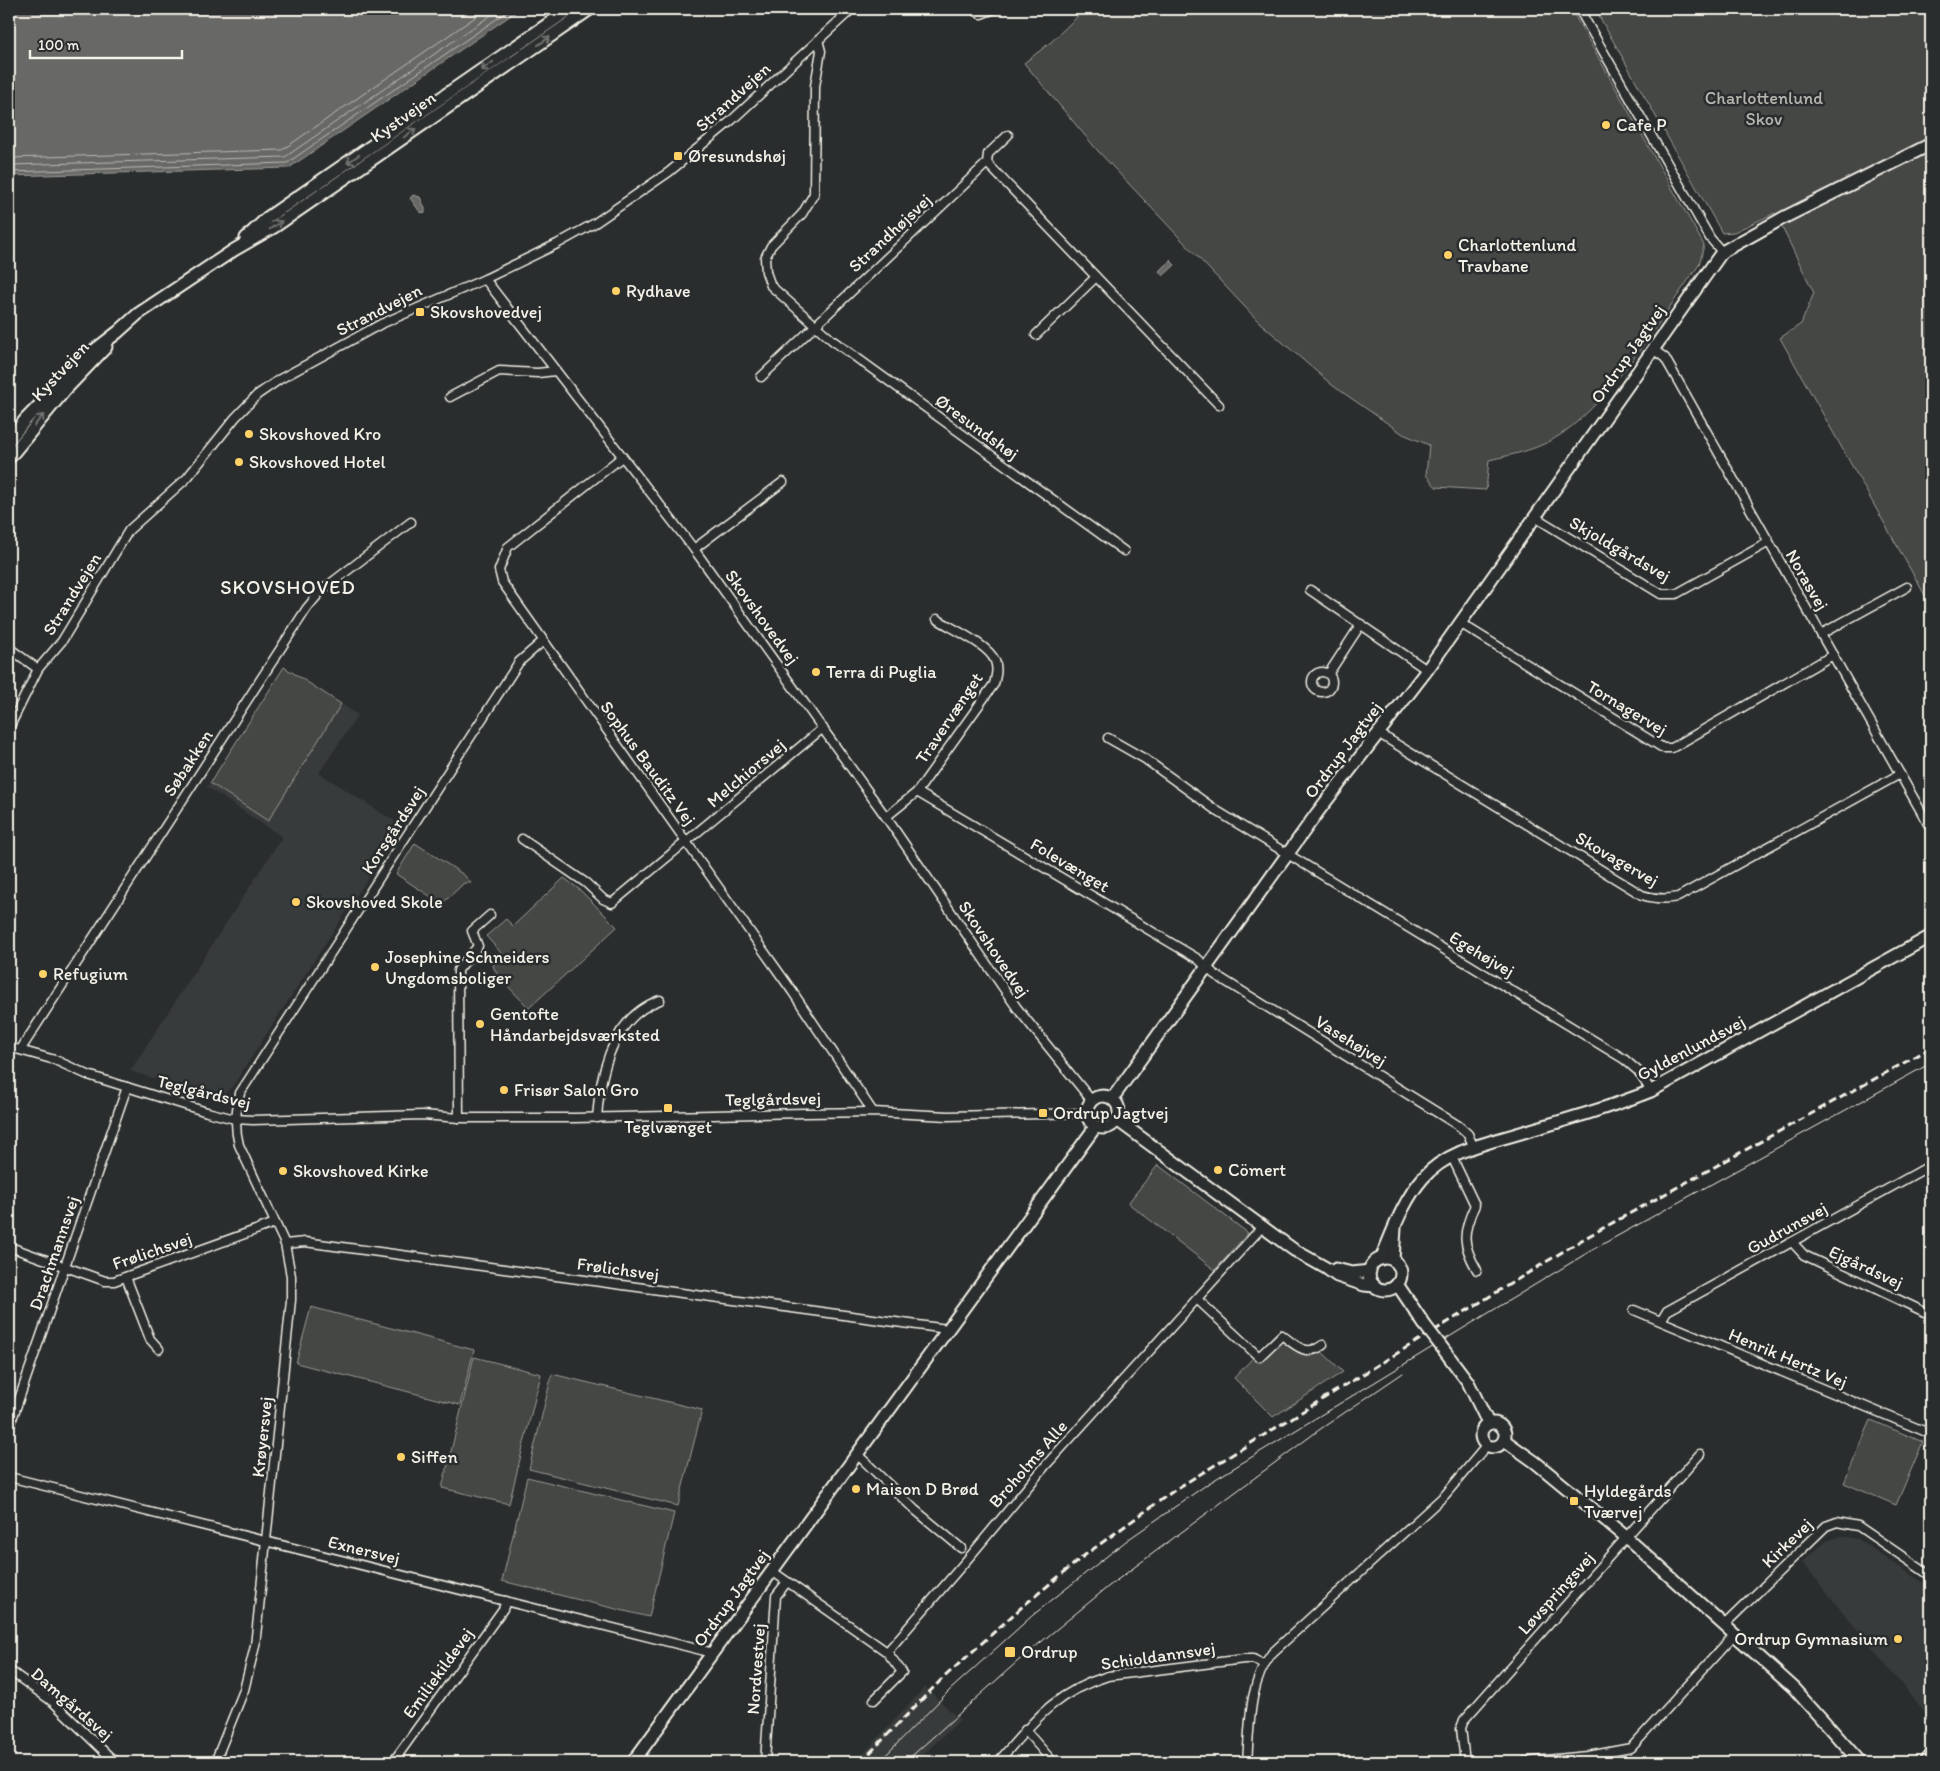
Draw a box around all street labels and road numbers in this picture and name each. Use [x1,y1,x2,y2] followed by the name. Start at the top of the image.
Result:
[691,58,775,136] street label: Strandvejen
[366,87,440,147] street label: Kystvejen
[844,189,936,277] street label: Strandhøjsvej
[332,279,426,341] street label: Strandvejen
[1586,300,1670,408] street label: Ordrup Jagtvej
[26,336,94,406] street label: Kystvejen
[931,389,1023,465] street label: Øresundshøj
[1566,511,1674,587] street label: Skjoldgårdsvej
[1781,546,1833,614] street label: Norasvej
[38,549,106,639] street label: Strandvejen
[720,565,804,669] street label: Skovshovedvej
[910,668,988,768] street label: Travervænget
[1583,676,1671,740] street label: Tornagervej
[595,697,701,829] street label: Sophus Bauditz Vej
[1299,697,1387,803] street label: Ordrup Jagtvej
[158,725,218,801] street label: Søbakken
[702,734,790,812] street label: Melchiorsvej
[356,782,430,878] street label: Korsgårdsvej
[1572,826,1662,892] street label: Skovagervej
[1026,833,1114,897] street label: Folevænget
[954,896,1034,1002] street label: Skovshovedvej
[1445,926,1519,982] street label: Egehøjvej
[1311,1010,1391,1072] street label: Vasehøjvej
[1633,1010,1749,1086] street label: Gyldenlundsvej
[155,1070,253,1114] street label: Teglgårdsvej
[725,1087,821,1111] street label: Teglgårdsvej
[24,1193,84,1313] street label: Drachmannsvej
[1743,1197,1831,1259] street label: Gudrunsvej
[109,1227,195,1275] street label: Frølichsvej
[1825,1240,1907,1294] street label: Ejgårdsvej
[576,1252,660,1286] street label: Frølichsvej
[1725,1323,1851,1393] street label: Henrik Hertz Vej
[247,1395,277,1479] street label: Krøyersvej
[984,1416,1072,1512] street label: Broholms Alle
[1757,1513,1817,1573] street label: Kirkevej
[326,1530,402,1570] street label: Exnersvej
[688,1545,774,1651] street label: Ordrup Jagtvej
[1513,1547,1599,1639] street label: Løvspringsvej
[398,1623,478,1723] street label: Emiliekildevej
[742,1623,770,1715] street label: Nordvestvej
[1099,1637,1217,1675] street label: Schioldannsvej
[27,1662,117,1746] street label: Damgårdsvej

